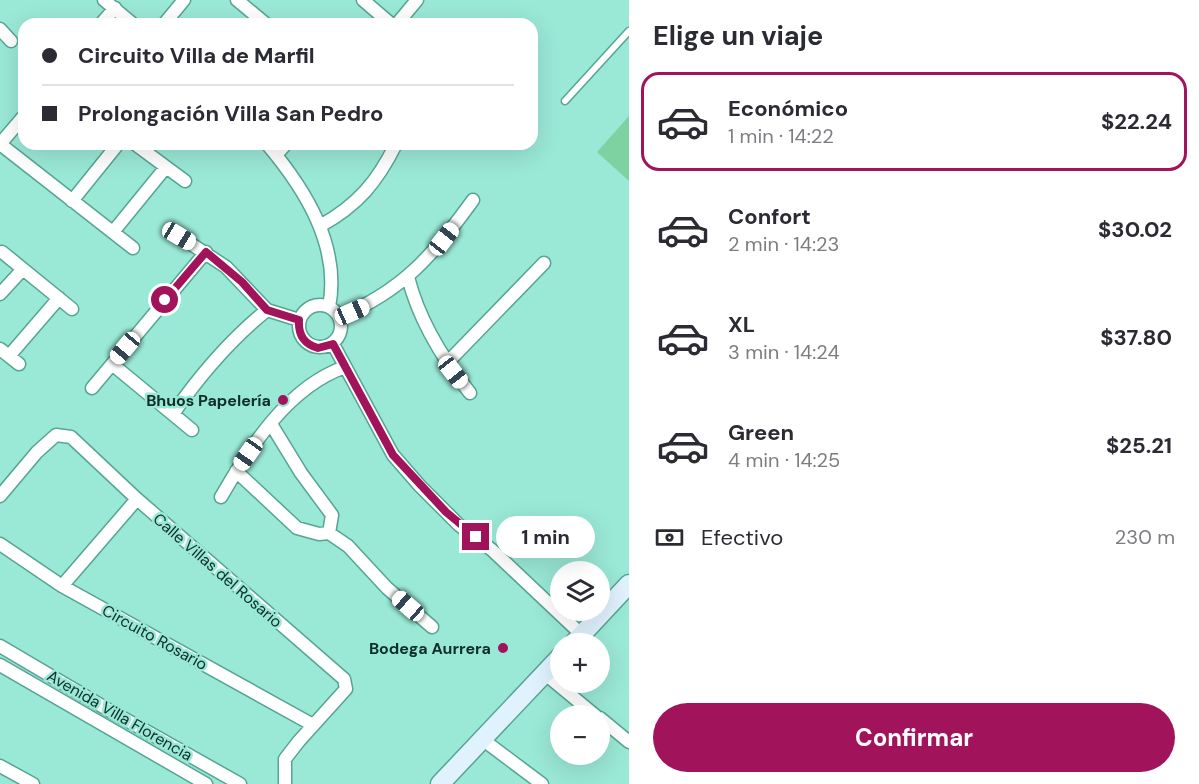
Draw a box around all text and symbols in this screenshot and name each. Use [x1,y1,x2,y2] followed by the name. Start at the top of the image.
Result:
[653,18,823,53] text: Elige un viaje
[78,41,315,70] text: Circuito Villa de Marfil
[728,94,848,123] text: Económico
[656,95,710,149] icon: car
[78,99,383,128] text: Prolongación Villa San Pedro
[1101,107,1172,136] text: $22.24
[728,123,834,149] text: 1 min · 14:22
[728,202,811,231] text: Confort
[656,203,710,257] icon: car
[1098,215,1172,244] text: $30.02
[159,219,199,253] car
[426,219,462,259] car
[728,231,839,257] text: 2 min · 14:23
[151,286,178,313] route start
[332,296,372,328] car
[728,310,755,339] text: XL
[656,311,710,365] icon: car
[1100,323,1172,352] text: $37.80
[107,328,143,368] car
[728,339,840,365] text: 3 min · 14:24
[435,352,471,392] car
[146,390,271,411] place label: Bhuos Papelería
[276,393,290,407] marker: Bhuos Papelería
[728,418,794,447] text: Green
[656,419,710,473] icon: car
[1106,431,1172,460] text: $25.21
[230,434,266,474] car
[728,447,840,473] text: 4 min · 14:25
[149,508,287,632] street label: Calle Villas del Rosario
[497,516,596,558] callout: 1 min
[653,521,686,554] icon: cash
[462,523,489,550] route end
[701,523,783,552] text: Efectivo
[521,524,570,550] text: 1 min
[1115,524,1175,550] text: 230 m
[550,561,610,765] map controls
[550,561,610,621] button: layers
[389,587,427,625] car
[98,600,211,675] street label: Circuito Rosario
[550,633,610,693] button: +
[369,638,491,659] place label: Bodega Aurrera
[496,641,510,655] marker: Bodega Aurrera
[43,665,196,766] street label: Avenida Villa Florencia
[653,703,1175,772] button: Confirmar
[550,705,610,765] button: −

